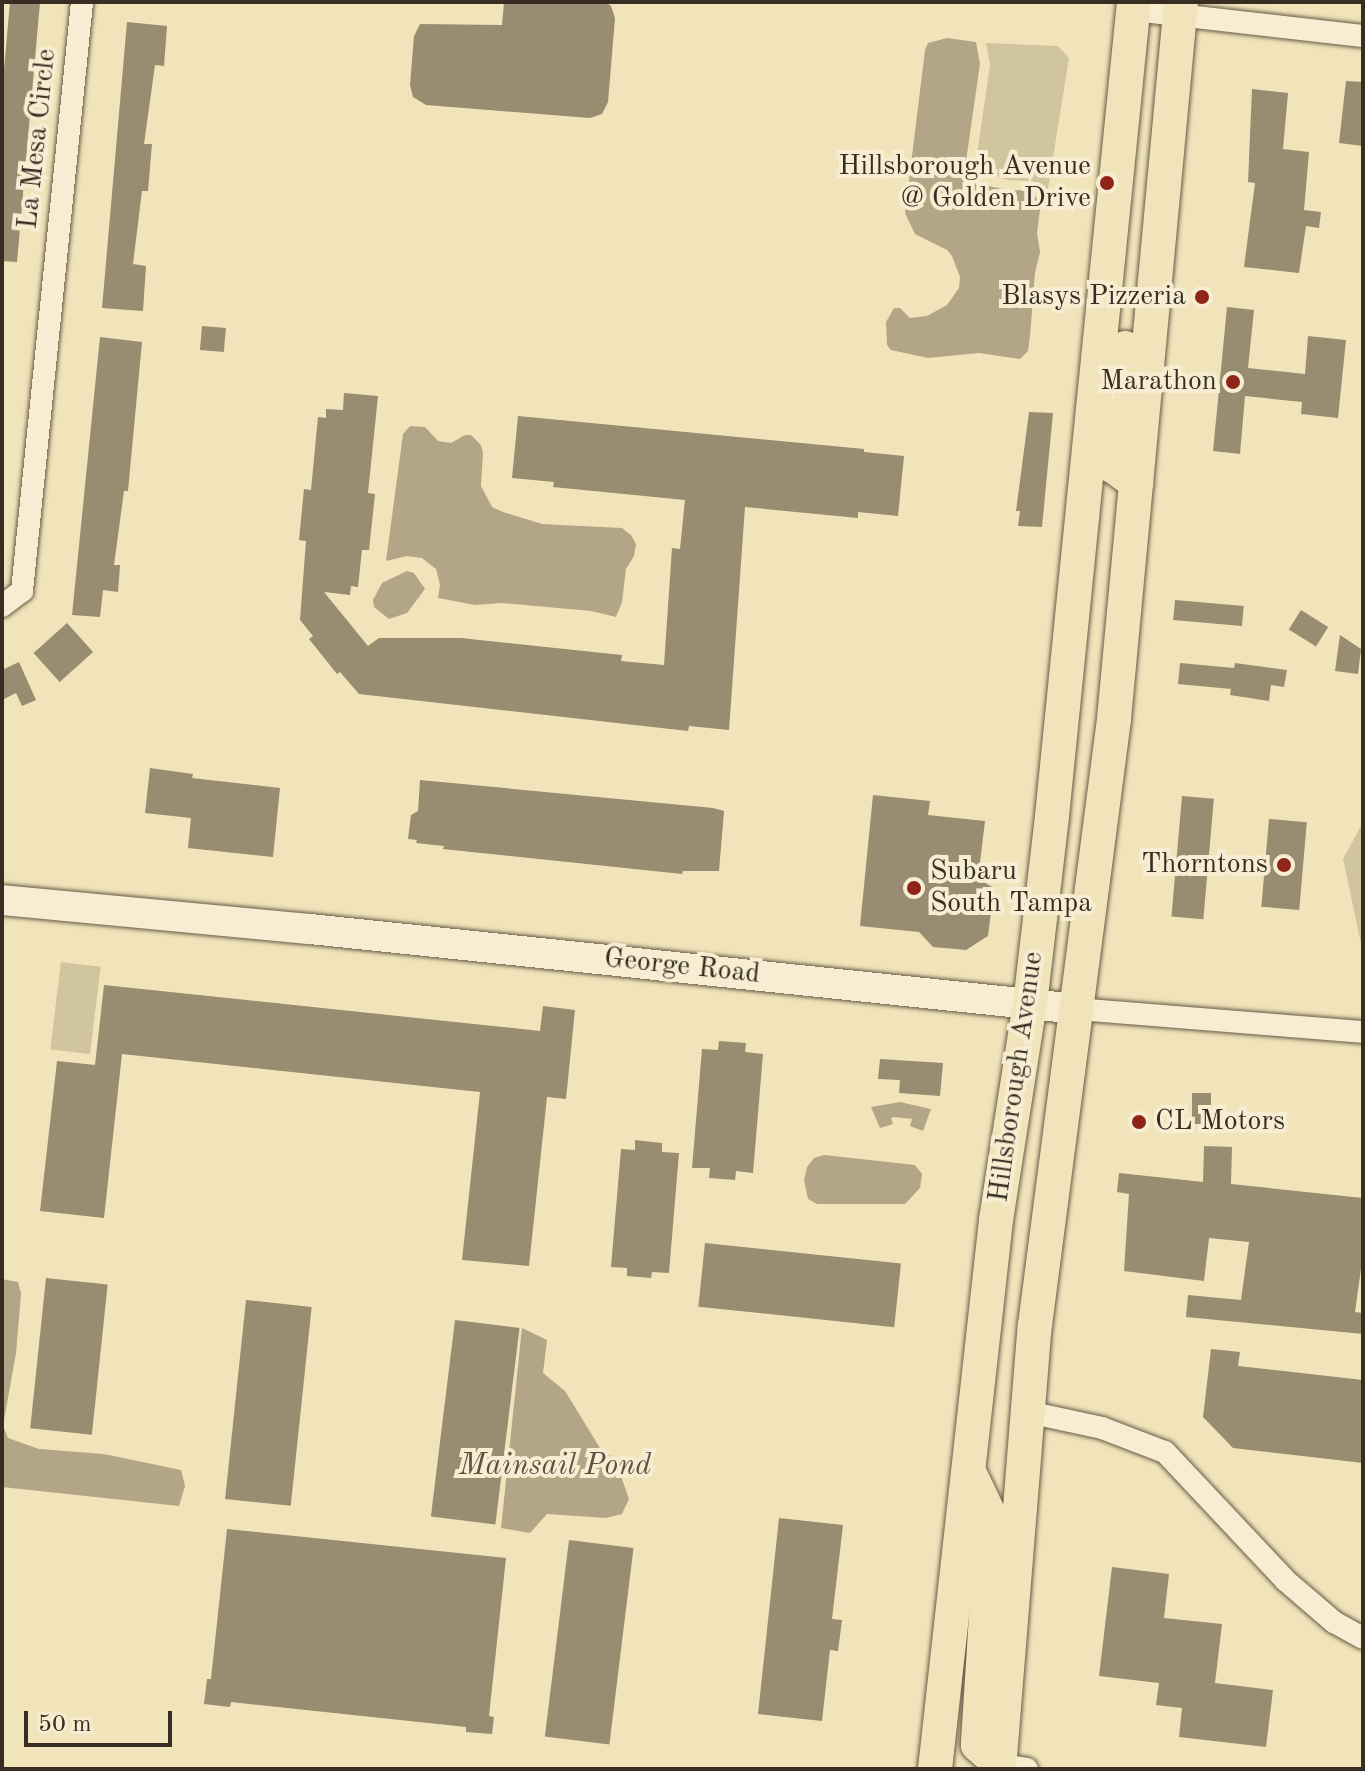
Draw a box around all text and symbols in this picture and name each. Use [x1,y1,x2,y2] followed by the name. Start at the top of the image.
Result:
[12,47,64,231] street label: La Mesa Circle
[838,150,1091,216] place label: Hillsborough Avenue @ Golden Drive
[1098,174,1116,192] marker: Hillsborough Avenue @ Golden Drive
[1001,280,1186,314] place label: Blasys Pizzeria
[1193,288,1211,306] marker: Blasys Pizzeria
[1100,365,1217,399] place label: Marathon
[1224,373,1242,391] marker: Marathon
[1141,848,1268,882] place label: Thorntons
[930,855,1092,921] place label: Subaru South Tampa
[1275,856,1293,874] marker: Thorntons
[905,879,923,897] marker: Subaru South Tampa
[602,942,762,992] street label: George Road
[983,950,1051,1204] street label: Hillsborough Avenue
[1155,1105,1285,1139] place label: CL Motors
[1130,1113,1148,1131] marker: CL Motors
[459,1448,651,1484] water label: Mainsail Pond
[28,1695,176,1745] scale bar
[38,1713,92,1737] text: 50 m

